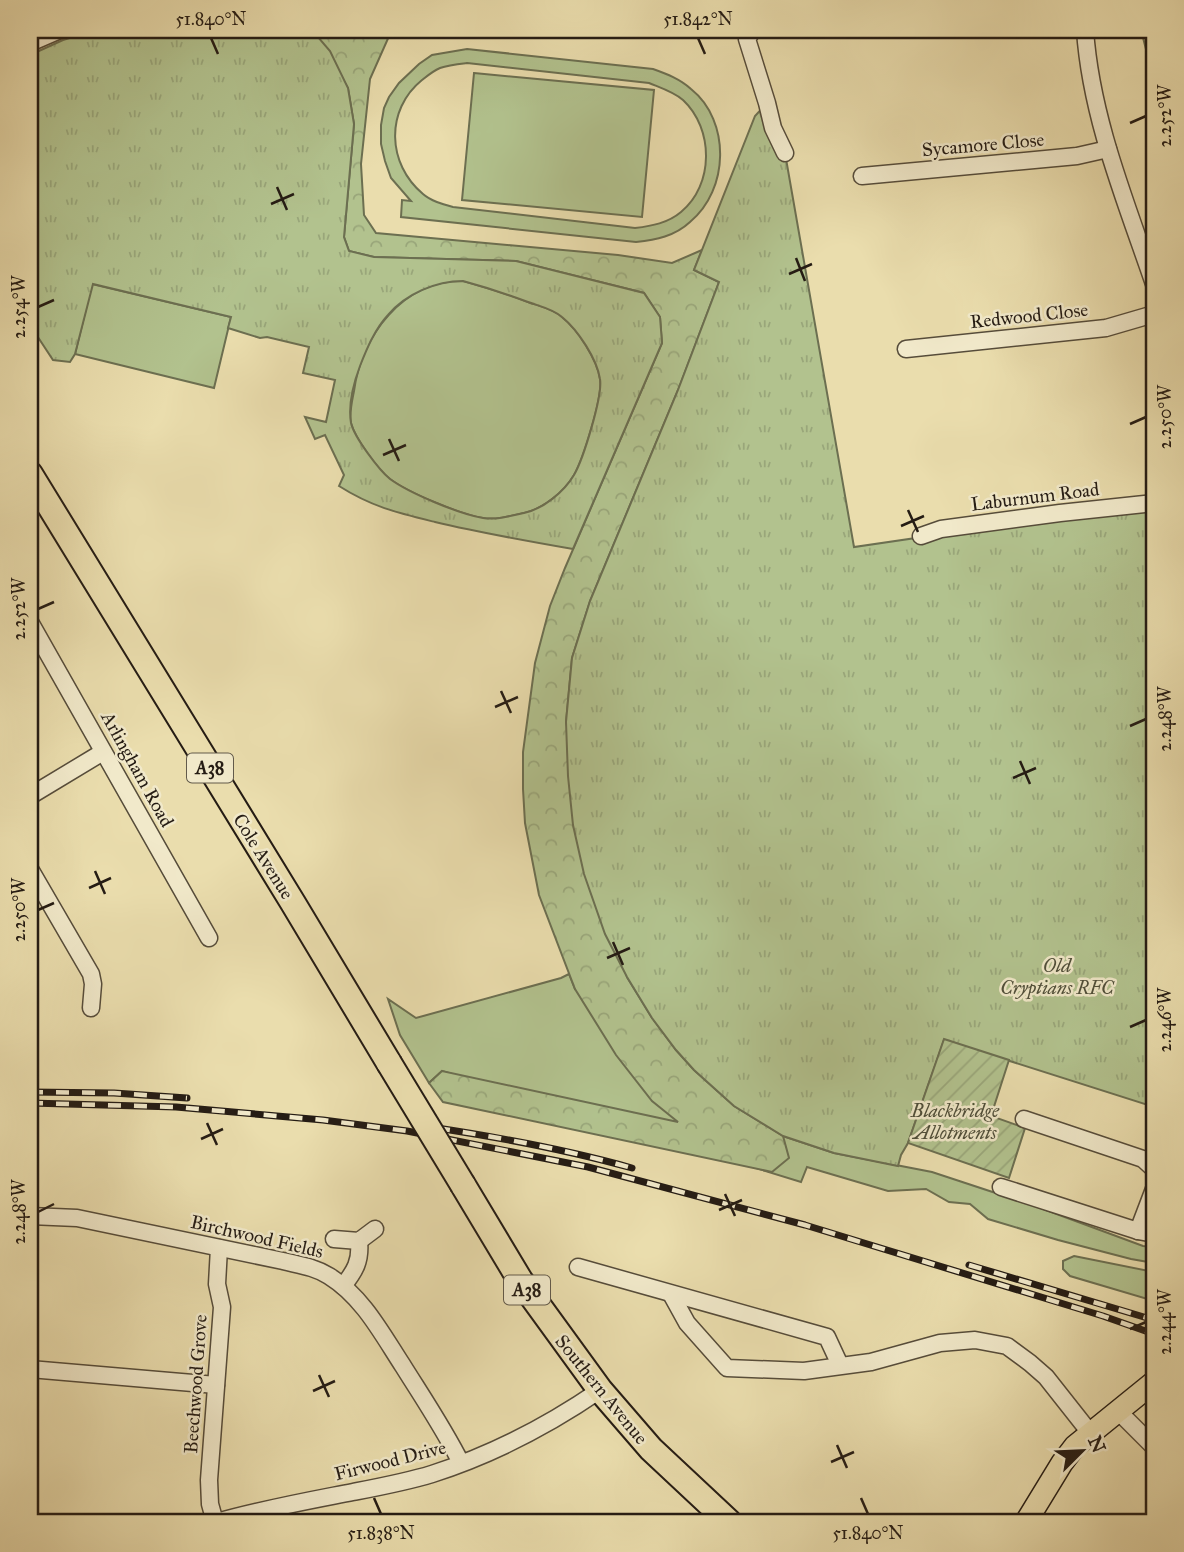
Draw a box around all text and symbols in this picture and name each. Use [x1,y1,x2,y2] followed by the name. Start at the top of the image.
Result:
[175,8,247,30] text: 51.840°N
[663,8,733,30] text: 51.842°N
[1154,84,1176,147] text: 2.252°W
[921,128,1045,161] street label: Sycamore Close
[8,274,30,339] text: 2.254°W
[969,298,1089,333] street label: Redwood Close
[1154,384,1176,449] text: 2.250°W
[969,477,1101,516] street label: Laburnum Road
[8,577,30,640] text: 2.252°W
[1154,686,1176,752] text: 2.248°W
[95,707,179,832] street label: Arlingham Road
[187,754,233,782] road number: A38
[228,809,299,903] street label: Cole Avenue
[8,877,30,942] text: 2.250°W
[1000,954,1115,1000] park label: Old Cryptians RFC
[1154,987,1176,1052] text: 2.246°W
[910,1099,1000,1144] park label: Blackbridge Allotments
[8,1179,30,1245] text: 2.248°W
[188,1210,326,1263] street label: Birchwood Fields
[504,1275,550,1304] road number: A38
[1154,1288,1176,1355] text: 2.244°W
[179,1314,212,1454] street label: Beechwood Grove
[550,1330,653,1449] street label: Southern Avenue
[1048,1416,1118,1486] north arrow
[1083,1432,1111,1456] text: N
[332,1435,448,1485] street label: Firwood Drive
[347,1522,415,1544] text: 51.838°N
[832,1522,904,1544] text: 51.840°N

